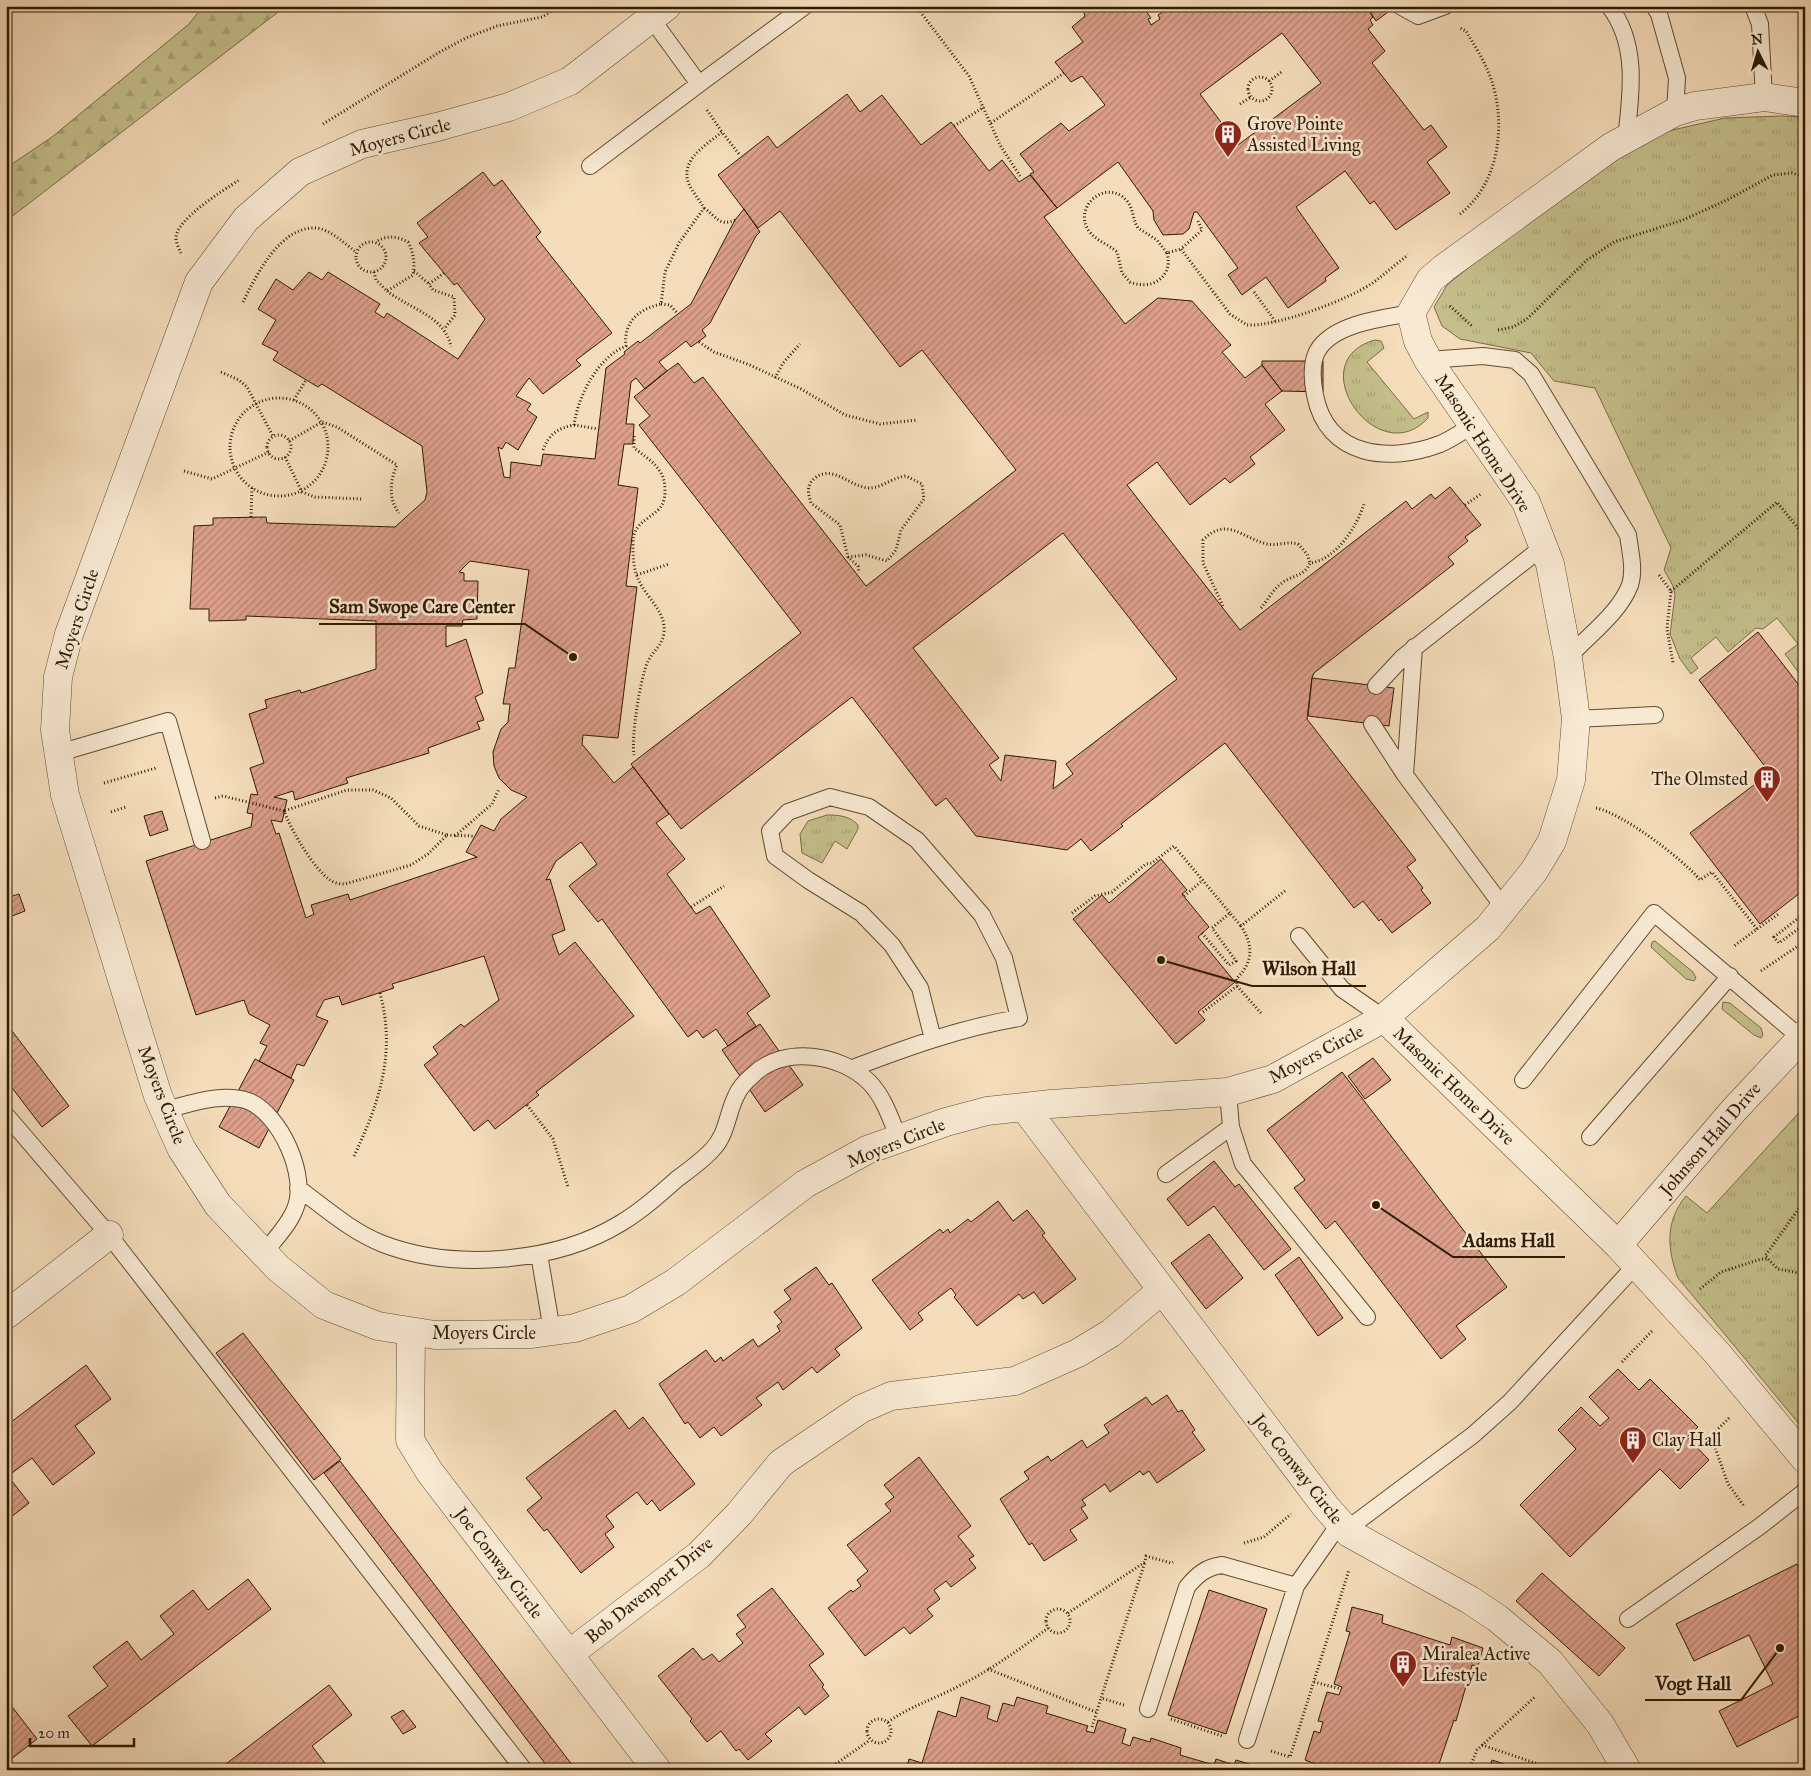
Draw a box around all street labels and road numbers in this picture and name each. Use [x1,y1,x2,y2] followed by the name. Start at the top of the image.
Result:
[347,113,453,161] street label: Moyers Circle
[1430,370,1536,516] street label: Masonic Home Drive
[50,566,104,672] street label: Moyers Circle
[1265,1020,1367,1088] street label: Moyers Circle
[1389,1022,1519,1150] street label: Masonic Home Drive
[133,1042,191,1148] street label: Moyers Circle
[1653,1078,1766,1203] street label: Johnson Hall Drive
[844,1113,948,1173] street label: Moyers Circle
[432,1322,536,1344] street label: Moyers Circle
[1246,1408,1348,1529] street label: Joe Conway Circle
[448,1501,548,1624] street label: Joe Conway Circle
[581,1532,717,1648] street label: Bob Davenport Drive

